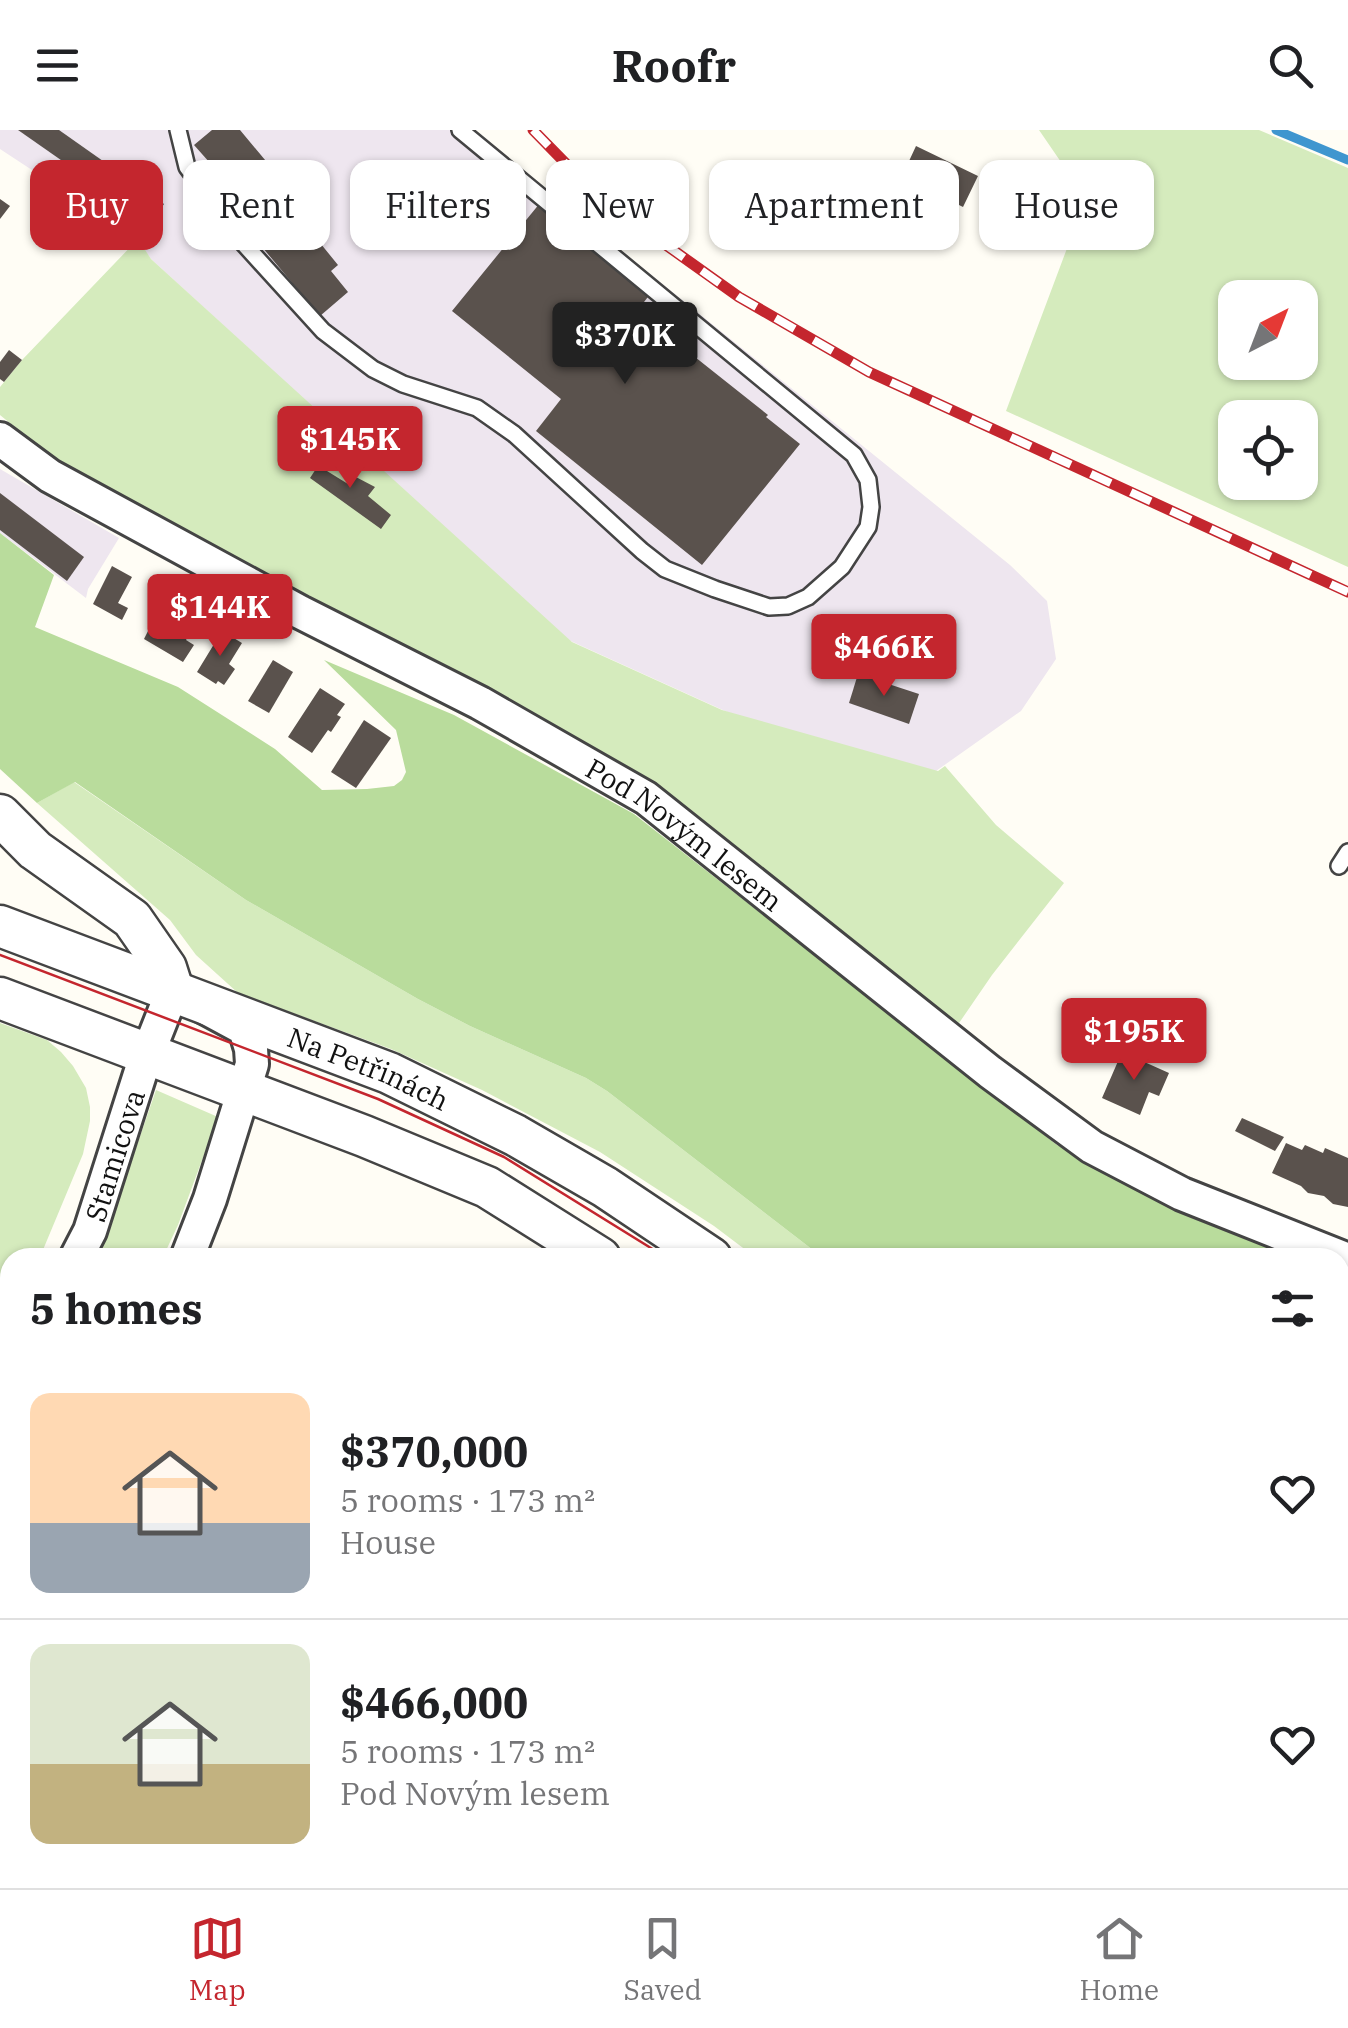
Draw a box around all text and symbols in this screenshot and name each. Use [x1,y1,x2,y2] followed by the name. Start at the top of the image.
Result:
[612,36,736,94] text: Roofr
[30,38,85,93] icon: menu
[1263,38,1318,93] icon: search
[30,160,163,250] chip: Buy
[183,160,330,250] chip: Rent
[350,160,526,250] chip: Filters
[546,160,689,250] chip: New
[709,160,959,250] chip: Apartment
[979,160,1154,250] chip: House
[1218,280,1318,380] north arrow
[1218,280,1318,500] map controls
[555,302,695,387] pin: $370K
[574,313,676,355] text: $370K
[1218,400,1318,500] button: locate
[280,406,420,491] pin: $145K
[299,417,401,459] text: $145K
[150,574,290,659] pin: $144K
[169,585,271,627] text: $144K
[814,614,954,699] pin: $466K
[833,625,935,667] text: $466K
[580,749,791,919] street label: Pod Novým lesem
[1064,998,1204,1083] pin: $195K
[1083,1009,1185,1051] text: $195K
[283,1018,455,1118] street label: Na Petřinách
[76,1084,153,1226] street label: Stamicova
[30,1281,203,1336] text: 5 homes
[1265,1281,1320,1336] icon: filters
[340,1424,528,1479] text: $370,000
[110,1433,230,1553] icon: home
[1265,1466,1320,1521] icon: heart
[340,1479,595,1521] text: 5 rooms · 173 m²
[340,1521,436,1563] text: House
[340,1675,528,1730] text: $466,000
[110,1684,230,1804] icon: home
[1265,1717,1320,1772] icon: heart
[340,1730,595,1772] text: 5 rooms · 173 m²
[340,1772,610,1814] text: Pod Novým lesem
[189,1911,246,2008] tab: Map
[623,1911,702,2008] tab: Saved
[1080,1911,1159,2008] tab: Home

